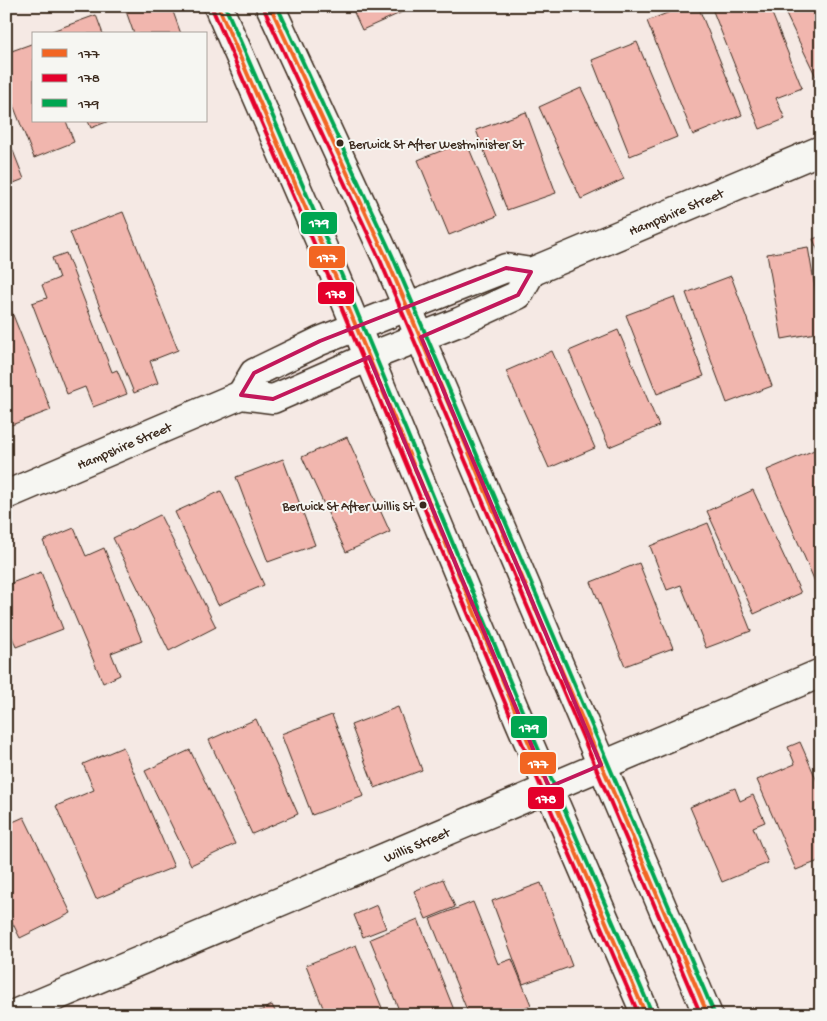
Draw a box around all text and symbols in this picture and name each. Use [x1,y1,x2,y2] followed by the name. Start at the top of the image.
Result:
[32,32,208,122] legend
[77,46,101,64] text: 177
[77,70,100,88] text: 178
[77,96,100,114] text: 179
[335,138,345,148] marker: Berwick St After Westminister St
[348,138,525,153] place label: Berwick St After Westminister St
[627,185,728,241] street label: Hampshire Street
[300,211,338,235] line badge: 179
[308,216,329,233] text: 179
[308,245,346,269] line badge: 177
[316,251,338,268] text: 177
[317,281,355,305] line badge: 178
[325,287,347,304] text: 178
[75,419,176,475] street label: Hampshire Street
[281,500,416,515] place label: Berwick St After Willis St
[418,500,428,510] marker: Berwick St After Willis St
[510,715,548,739] line badge: 179
[518,721,539,738] text: 179
[519,751,557,775] line badge: 177
[527,757,549,774] text: 177
[527,786,565,810] line badge: 178
[535,792,557,809] text: 178
[382,824,454,868] street label: Willis Street

